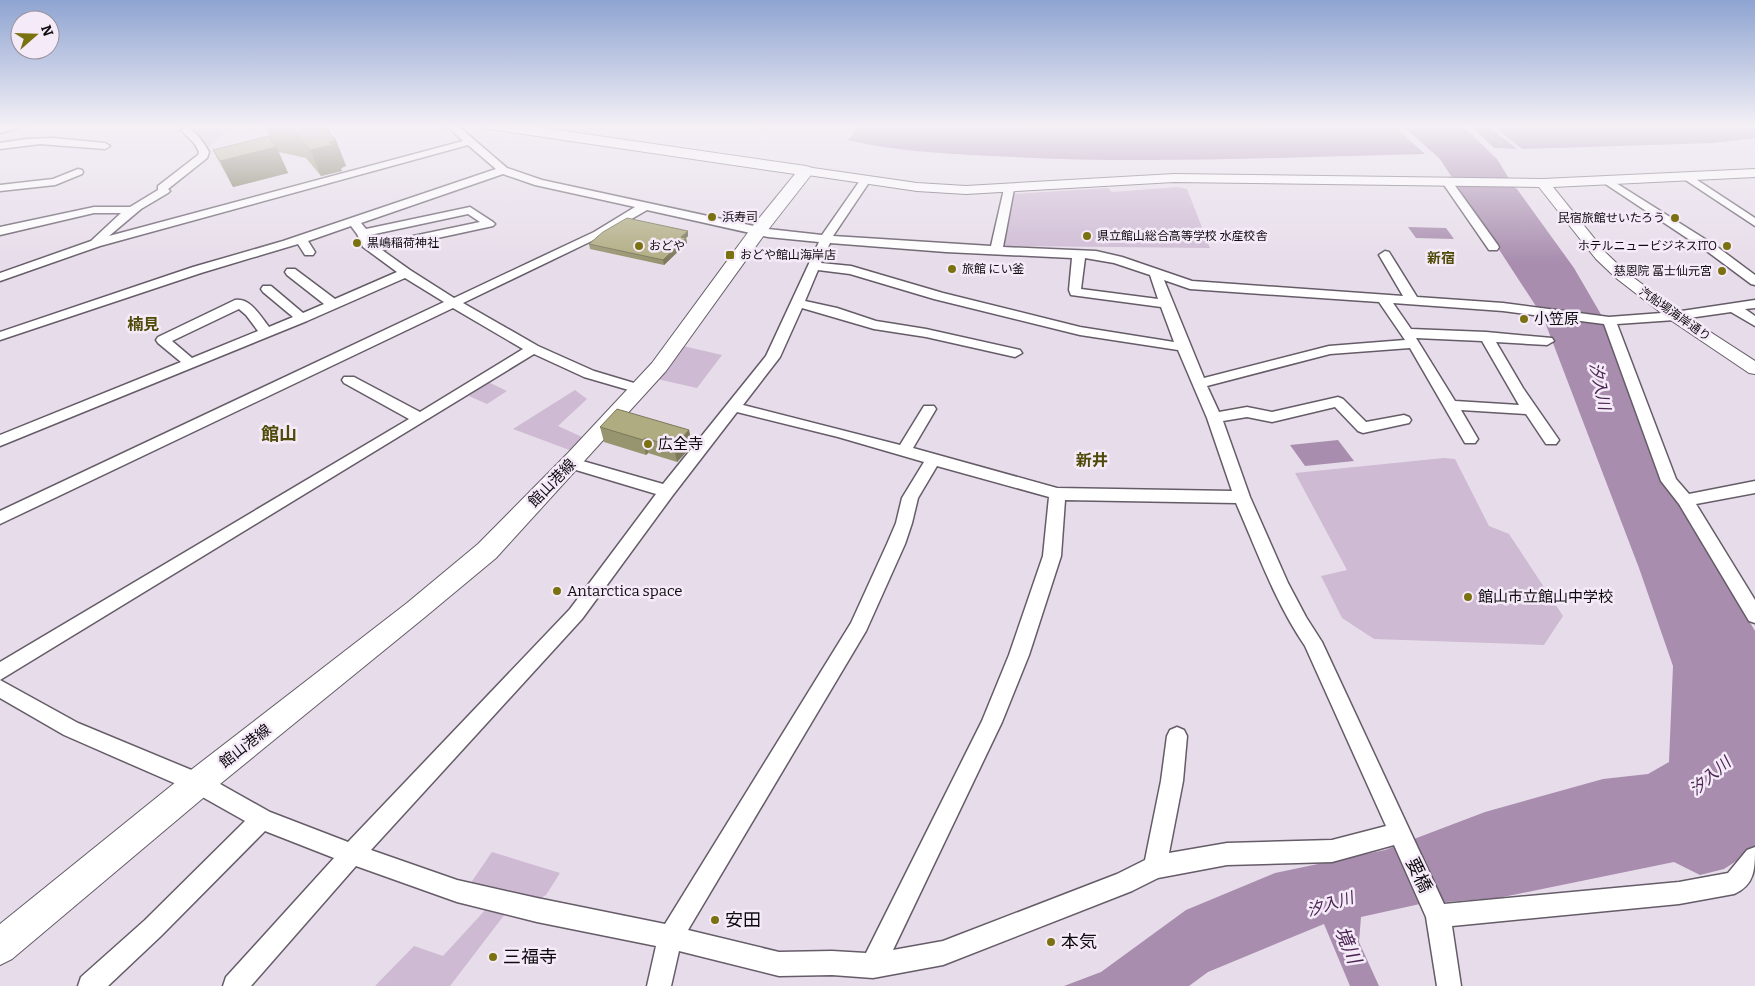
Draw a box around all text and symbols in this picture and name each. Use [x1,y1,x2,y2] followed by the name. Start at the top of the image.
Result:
[10,10,60,60] north arrow
[37,23,57,39] text: N
[722,210,758,224] place label: 浜寿司
[706,211,718,223] marker: 浜寿司
[1558,211,1665,225] place label: 民宿旅館せいたろう
[1669,212,1681,224] marker: 民宿旅館せいたろう
[1097,229,1267,243] place label: 県立館山総合高等学校 水産校舎
[1081,230,1093,242] marker: 県立館山総合高等学校 水産校舎
[367,236,439,250] place label: 黒嶋稲荷神社
[351,237,363,249] marker: 黒嶋稲荷神社
[649,239,685,253] place label: おどや
[1577,239,1717,253] place label: ホテルニュービジネスITO
[633,240,645,252] marker: おどや
[1721,240,1733,252] marker: ホテルニュービジネスITO
[740,248,836,262] place label: おどや館山海岸店
[724,249,736,261] marker: おどや館山海岸店
[1427,250,1455,267] district label: 新宿
[962,262,1024,276] place label: 旅館 にい釜
[946,263,958,275] marker: 旅館 にい釜
[1614,264,1712,278] place label: 慈恩院 冨士仙元宮
[1716,265,1728,277] marker: 慈恩院 冨士仙元宮
[1637,284,1713,344] street label: 汽船場海岸通り
[1534,310,1579,328] place label: 小笠原
[1518,313,1530,325] marker: 小笠原
[127,315,159,334] district label: 楠見
[1586,361,1615,413] water label: 汐入川
[261,423,297,445] district label: 館山
[658,435,703,453] place label: 広全寺
[642,438,654,450] marker: 広全寺
[1076,451,1108,470] district label: 新井
[525,455,579,511] street label: 館山港線
[567,582,683,600] place label: Antarctica space
[551,585,563,597] marker: Antarctica space
[1478,588,1613,606] place label: 館山市立館山中学校
[1462,591,1474,603] marker: 館山市立館山中学校
[216,720,274,772] street label: 館山港線
[1686,752,1736,799] water label: 汐入川
[1401,854,1437,896] street label: 要橋
[1304,887,1358,920] water label: 汐入川
[725,909,761,931] place label: 安田
[709,914,721,926] marker: 安田
[1330,923,1367,969] water label: 境川
[1061,931,1097,953] place label: 本気
[1045,936,1057,948] marker: 本気
[503,946,557,968] place label: 三福寺
[487,951,499,963] marker: 三福寺

